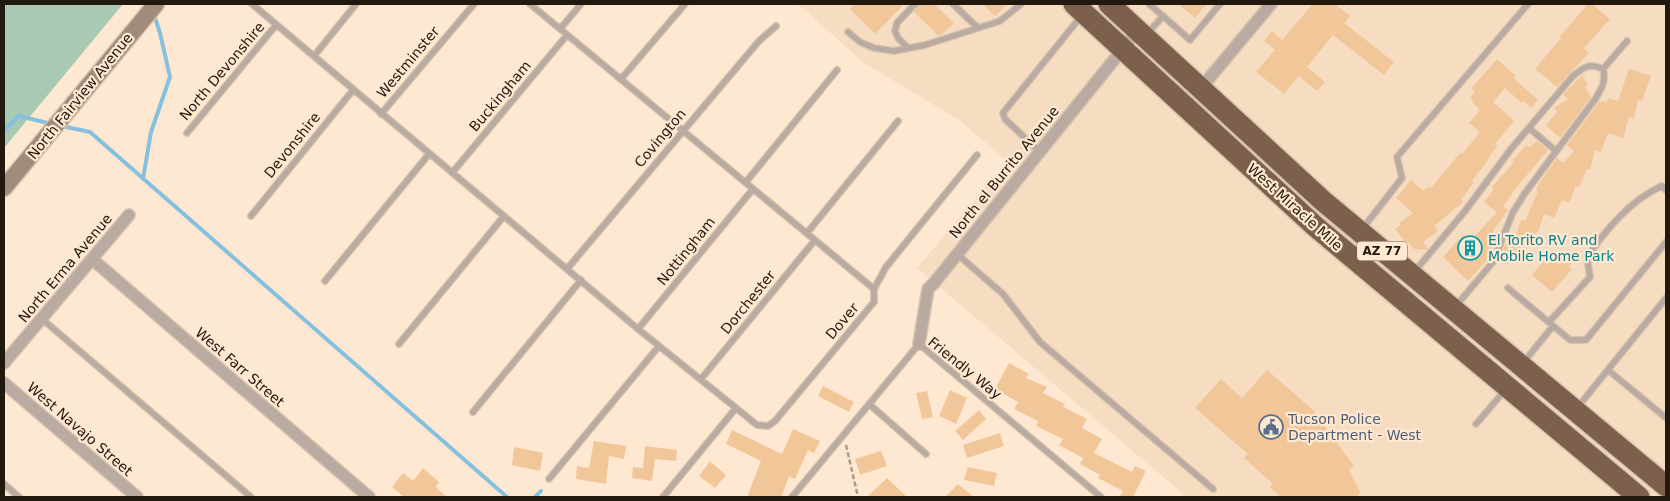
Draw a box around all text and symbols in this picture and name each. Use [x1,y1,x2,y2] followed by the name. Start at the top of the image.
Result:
[176,19,268,123] street label: North Devonshire
[374,23,443,101] street label: Westminster
[24,30,136,162] street label: North Fairview Avenue
[466,58,534,134] street label: Buckingham
[946,103,1062,241] street label: North el Burrito Avenue
[631,106,689,170] street label: Covington
[261,109,323,181] street label: Devonshire
[1244,160,1346,254] street label: West Miracle Mile
[15,211,115,325] street label: North Erma Avenue
[654,214,718,288] street label: Nottingham
[1488,232,1615,264] place label: El Torito RV and Mobile Home Park
[1457,235,1483,261] building icon: El Torito RV and Mobile Home Park
[1357,242,1407,260] road number: AZ 77
[718,267,779,337] street label: Dorchester
[822,300,862,342] street label: Dover
[192,324,288,410] street label: West Farr Street
[925,334,1005,402] street label: Friendly Way
[24,379,136,479] street label: West Navajo Street
[1287,411,1422,443] place label: Tucson Police Department - West
[1258,414,1284,440] public building icon: Tucson Police Department - West

